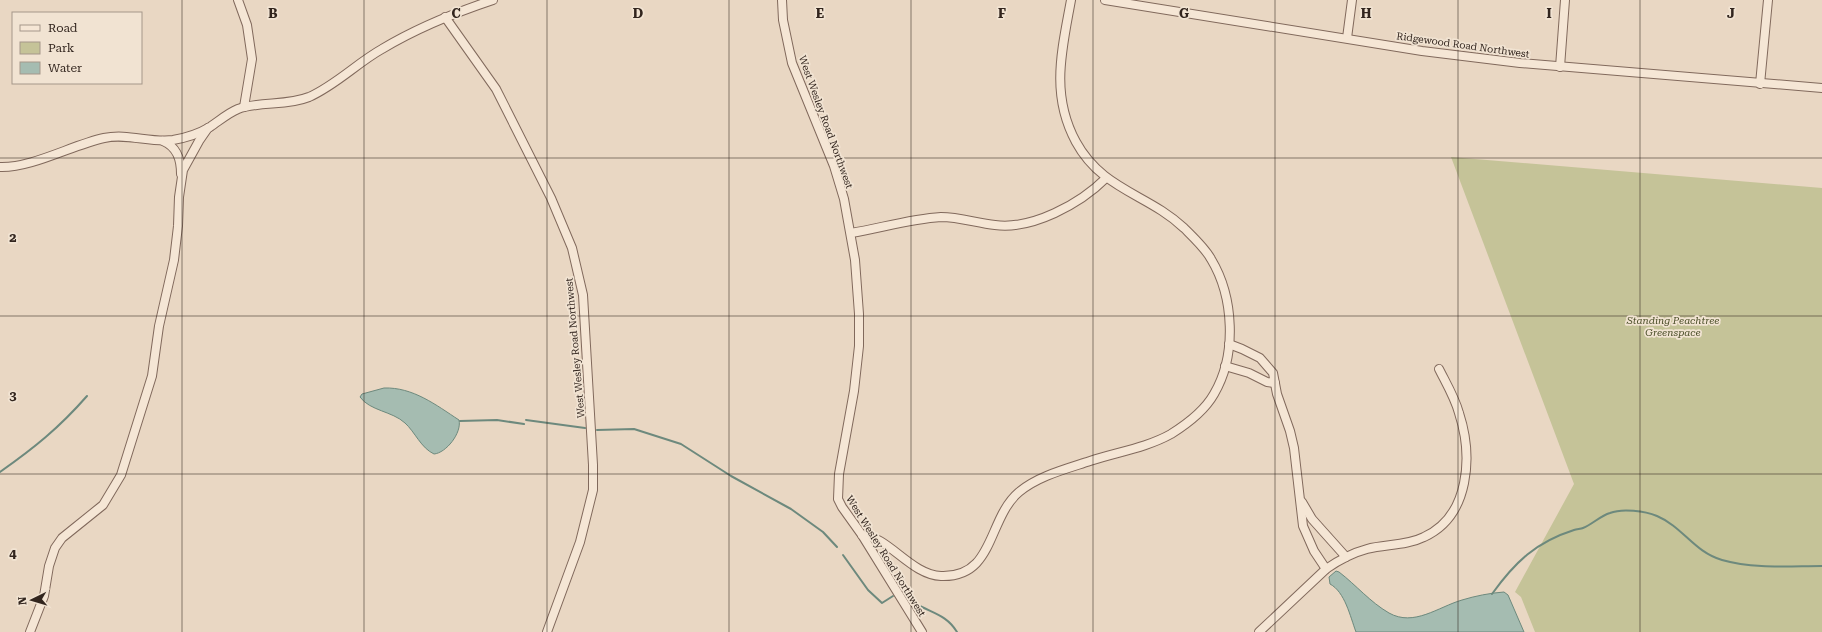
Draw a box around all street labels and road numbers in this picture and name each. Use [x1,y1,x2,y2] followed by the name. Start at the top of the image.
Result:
[1396,30,1530,60] street label: Ridgewood Road Northwest
[797,54,855,190] street label: West Wesley Road Northwest
[563,277,587,419] street label: West Wesley Road Northwest
[844,493,928,619] street label: West Wesley Road Northwest

